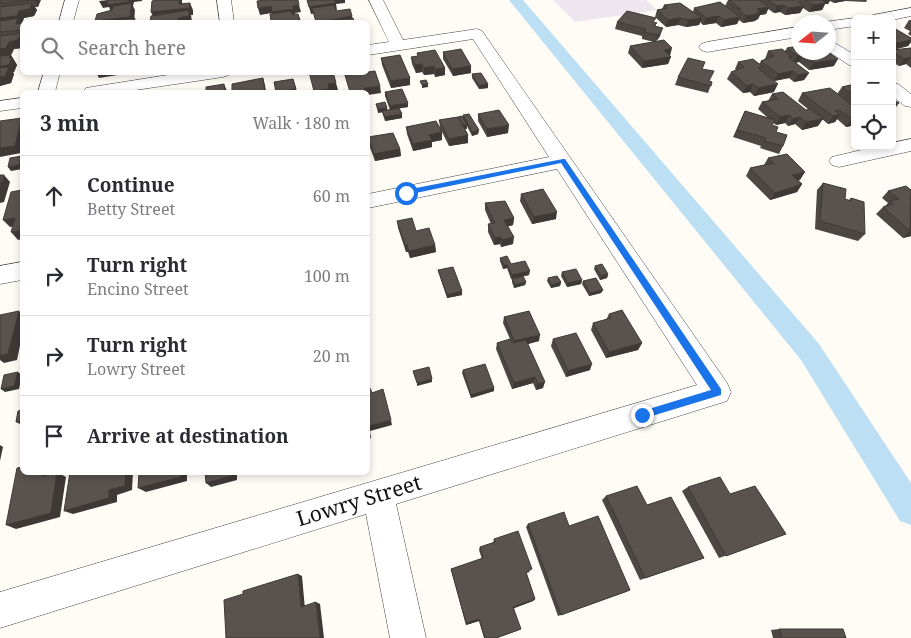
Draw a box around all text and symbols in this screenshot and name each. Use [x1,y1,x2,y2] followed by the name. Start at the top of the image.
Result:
[791,15,836,60] north arrow
[851,15,896,150] map controls
[851,15,896,60] button: +
[20,20,370,75] search box
[38,34,66,62] icon: search
[78,35,186,61] text: Search here
[851,60,896,105] button: −
[851,105,896,150] button: locate
[40,109,99,137] text: 3 min
[253,112,350,134] text: Walk · 180 m
[87,172,175,198] text: Continue
[40,182,68,210] icon: ahead
[395,182,418,205] route start
[313,185,350,207] text: 60 m
[87,198,175,220] text: Betty Street
[87,252,187,278] text: Turn right
[40,262,68,290] icon: right
[304,265,350,287] text: 100 m
[87,278,189,300] text: Encino Street
[87,332,187,358] text: Turn right
[40,342,68,370] icon: right
[313,345,350,367] text: 20 m
[87,358,185,380] text: Lowry Street
[631,404,654,427] route end
[40,422,68,450] icon: arrive
[87,423,289,449] text: Arrive at destination
[293,468,425,532] street label: Lowry Street

